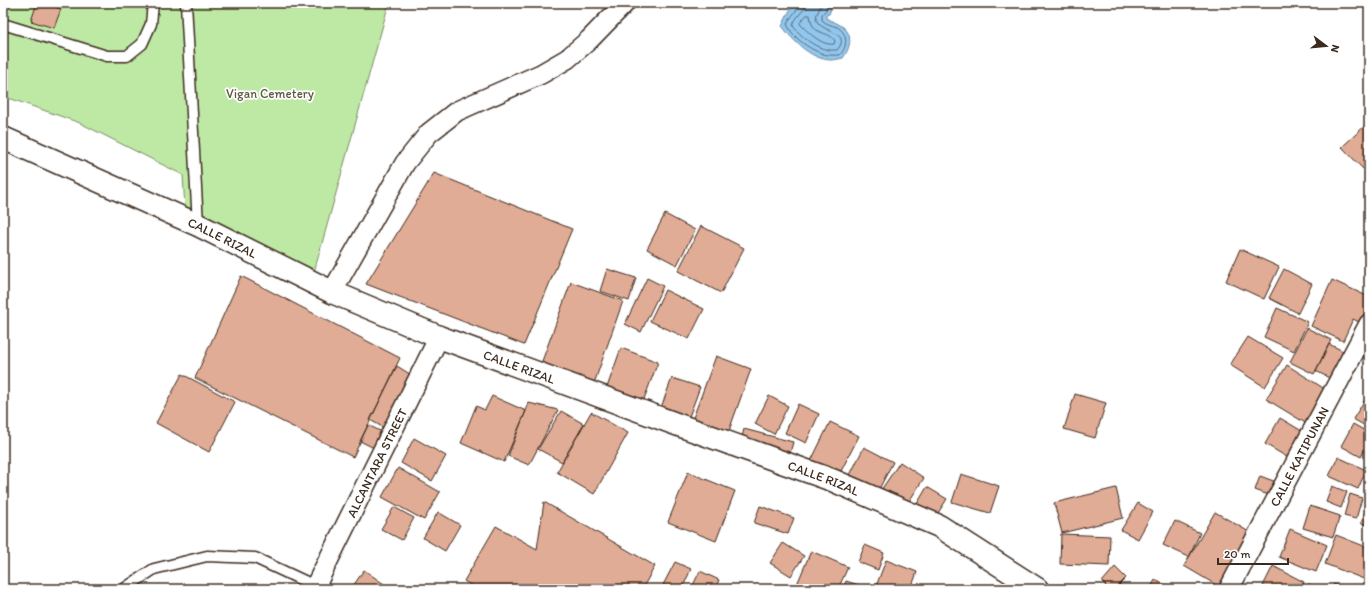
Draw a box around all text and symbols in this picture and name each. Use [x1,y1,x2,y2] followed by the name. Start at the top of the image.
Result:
[1306,26,1346,66] north arrow
[1328,43,1342,54] text: N
[226,86,314,101] park label: Vigan Cemetery
[186,214,260,261] street label: CALLE RIZAL
[482,347,558,387] street label: CALLE RIZAL
[1267,404,1332,509] street label: CALLE KATIPUNAN
[343,405,410,520] street label: ALCANTARA STREET
[786,457,862,498] street label: CALLE RIZAL
[1218,540,1288,566] scale bar
[1224,547,1251,561] text: 20 m

